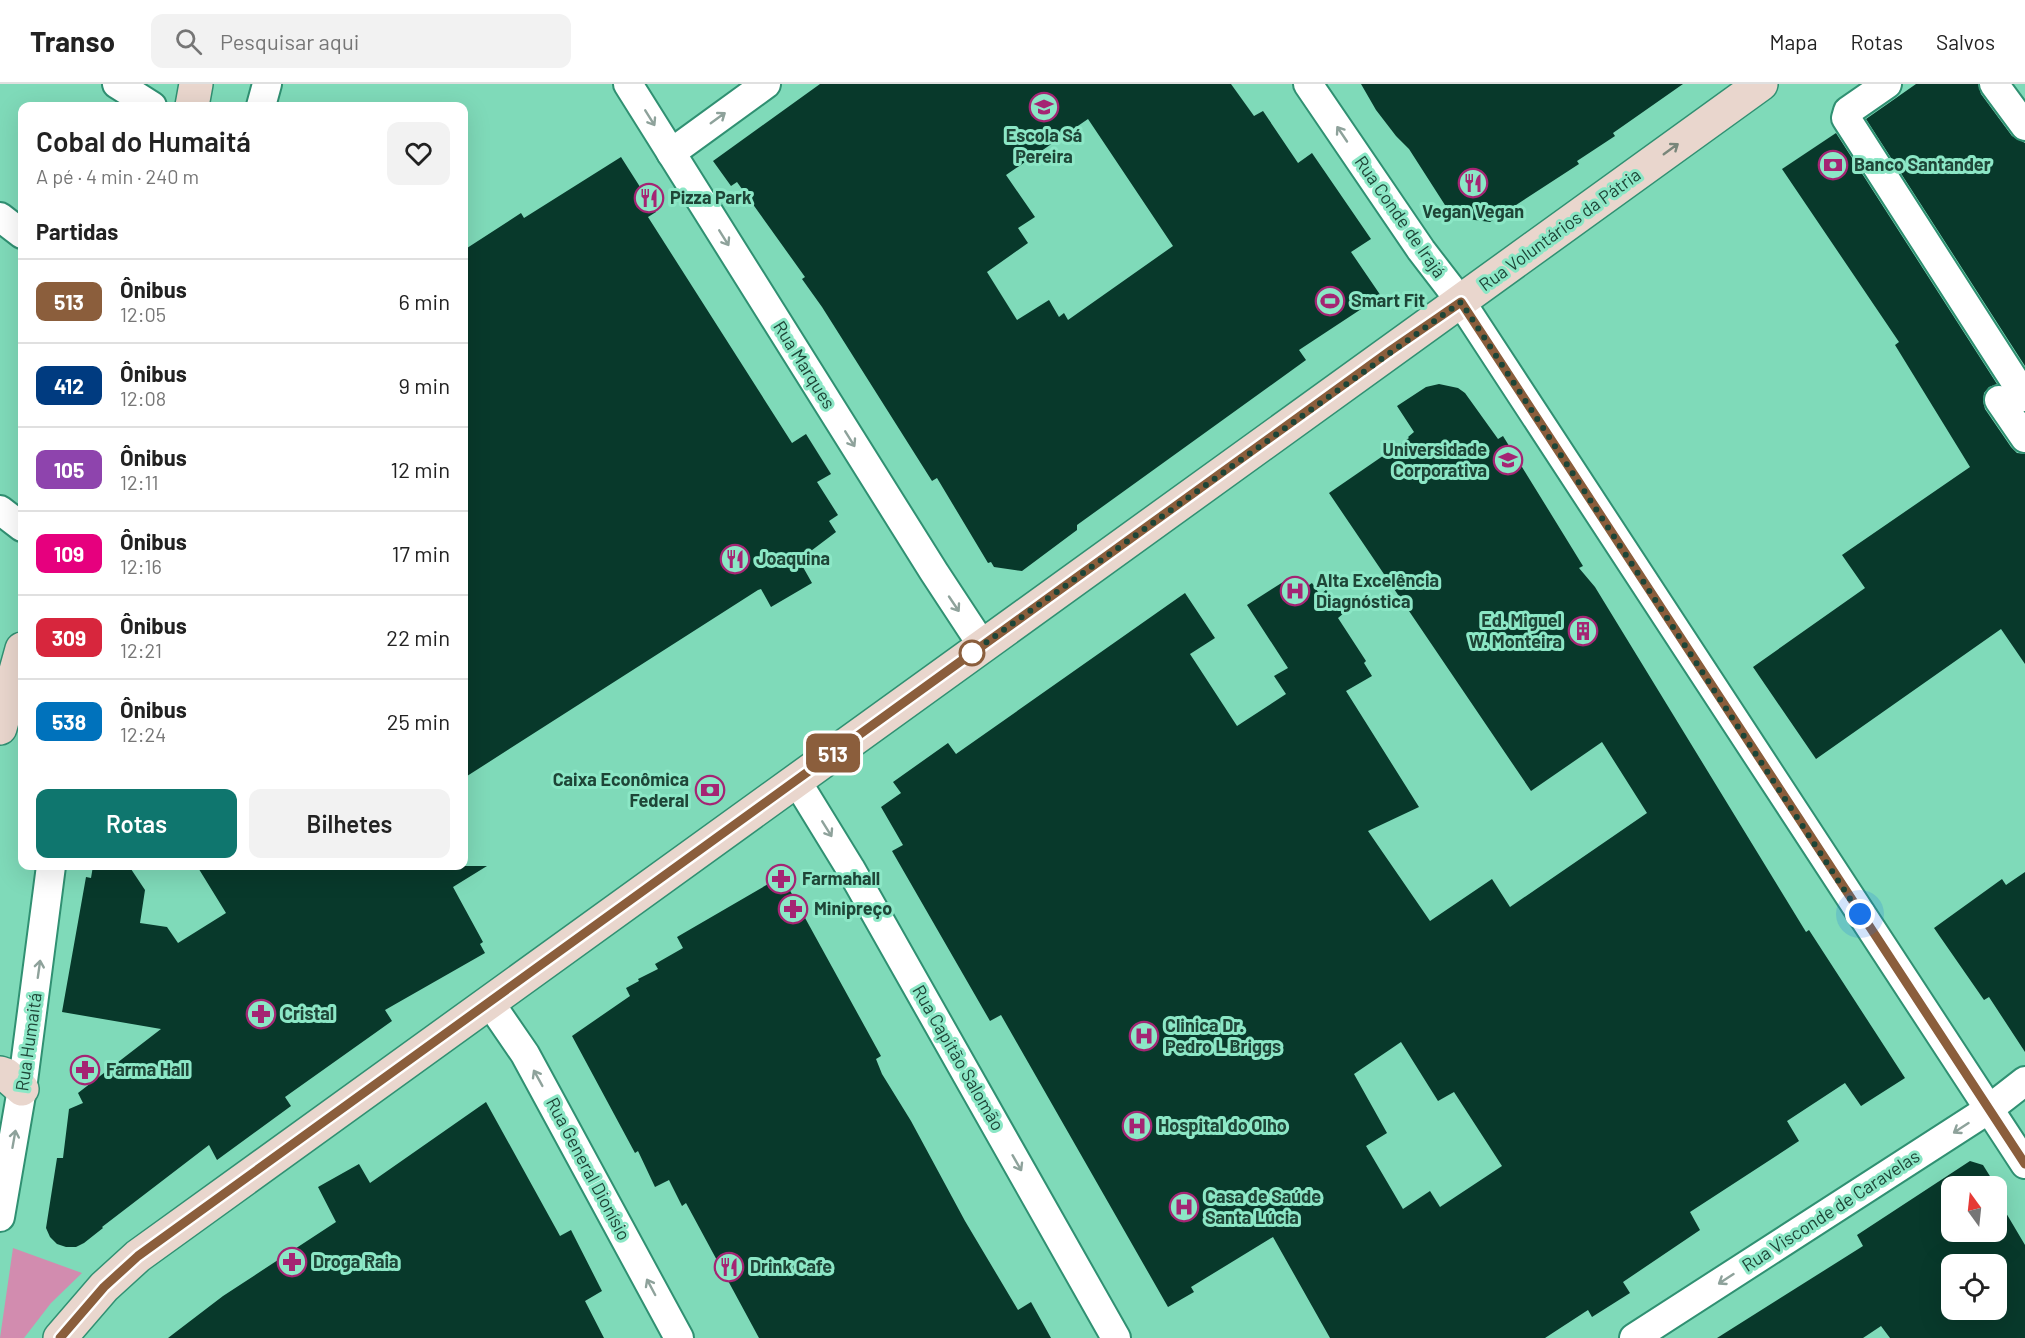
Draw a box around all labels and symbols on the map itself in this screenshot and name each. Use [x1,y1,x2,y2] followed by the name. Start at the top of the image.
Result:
[1028,91,1060,123] school or university icon: Escola Sá Pereira
[643,110,656,127] one-way arrow
[710,112,726,125] one-way arrow
[1006,124,1082,167] place label: Escola Sá Pereira
[1336,127,1348,143] one-way arrow
[1663,143,1679,155] one-way arrow
[1817,149,1849,181] bank icon: Banco Santander
[1351,151,1451,282] street label: Rua Conde de Irajá
[1854,153,1991,175] place label: Banco Santander
[1474,163,1645,295] street label: Rua Voluntários da Pátria
[1457,167,1489,199] restaurant icon: Vegan Vegan
[633,182,665,214] restaurant icon: Pizza Park
[670,186,752,208] place label: Pizza Park
[1422,200,1524,222] place label: Vegan Vegan
[719,229,731,246] one-way arrow
[1314,285,1346,317] sports icon: Smart Fit
[1351,289,1425,311] place label: Smart Fit
[769,316,841,413] street label: Rua Marques
[845,430,857,447] one-way arrow
[1383,438,1487,481] place label: Universidade Corporativa
[1492,444,1524,476] school or university icon: Universidade Corporativa
[719,543,751,575] restaurant icon: Joaquina
[756,547,830,569] place label: Joaquina
[1316,569,1439,612] place label: Alta Excelência Diagnóstica
[1279,575,1311,607] hospital icon: Alta Excelência Diagnóstica
[948,595,960,611] one-way arrow
[1469,609,1562,652] place label: Ed. Miguel W. Monteira
[1567,615,1599,647] building icon: Ed. Miguel W. Monteira
[959,640,985,666] unlabelled marker
[798,734,868,772] line badge: 513
[553,768,689,811] place label: Caixa Econômica Federal
[694,774,726,806] bank icon: Caixa Econômica Federal
[820,821,833,838] one-way arrow
[765,863,797,895] pharmacy icon: Farmahall
[802,867,880,889] place label: Farmahall
[777,893,809,925] pharmacy icon: Minipreço
[814,897,892,919] place label: Minipreço
[1845,899,1875,929] your location
[34,960,45,979] one-way arrow
[908,981,1009,1134] street label: Rua Capitão Salomão
[10,991,46,1093] street label: Rua Humaitá
[245,998,277,1030] pharmacy icon: Cristal
[282,1002,334,1024] place label: Cristal
[1165,1014,1281,1057] place label: Clinica Dr. Pedro L Briggs
[1128,1020,1160,1052] hospital icon: Clinica Dr. Pedro L Briggs
[69,1054,101,1086] pharmacy icon: Farma Hall
[106,1058,189,1080] place label: Farma Hall
[532,1070,544,1087] one-way arrow
[542,1093,636,1244] street label: Rua General Dionísio
[1121,1110,1153,1142] hospital icon: Hospital do Olho
[1158,1114,1287,1136] place label: Hospital do Olho
[1953,1122,1970,1134] one-way arrow
[8,1129,19,1149] one-way arrow
[1737,1144,1923,1276] street label: Rua Visconde de Caravelas
[1011,1154,1023,1171] one-way arrow
[1941,1176,2007,1242] north arrow
[1205,1185,1321,1228] place label: Casa de Saúde Santa Lúcia
[1168,1191,1200,1223] hospital icon: Casa de Saúde Santa Lúcia
[276,1246,308,1278] pharmacy icon: Droga Raia
[313,1250,399,1272] place label: Droga Raia
[713,1251,745,1283] restaurant icon: Drink Cafe
[750,1255,832,1277] place label: Drink Cafe
[1718,1273,1735,1285] one-way arrow
[645,1278,656,1296] one-way arrow

